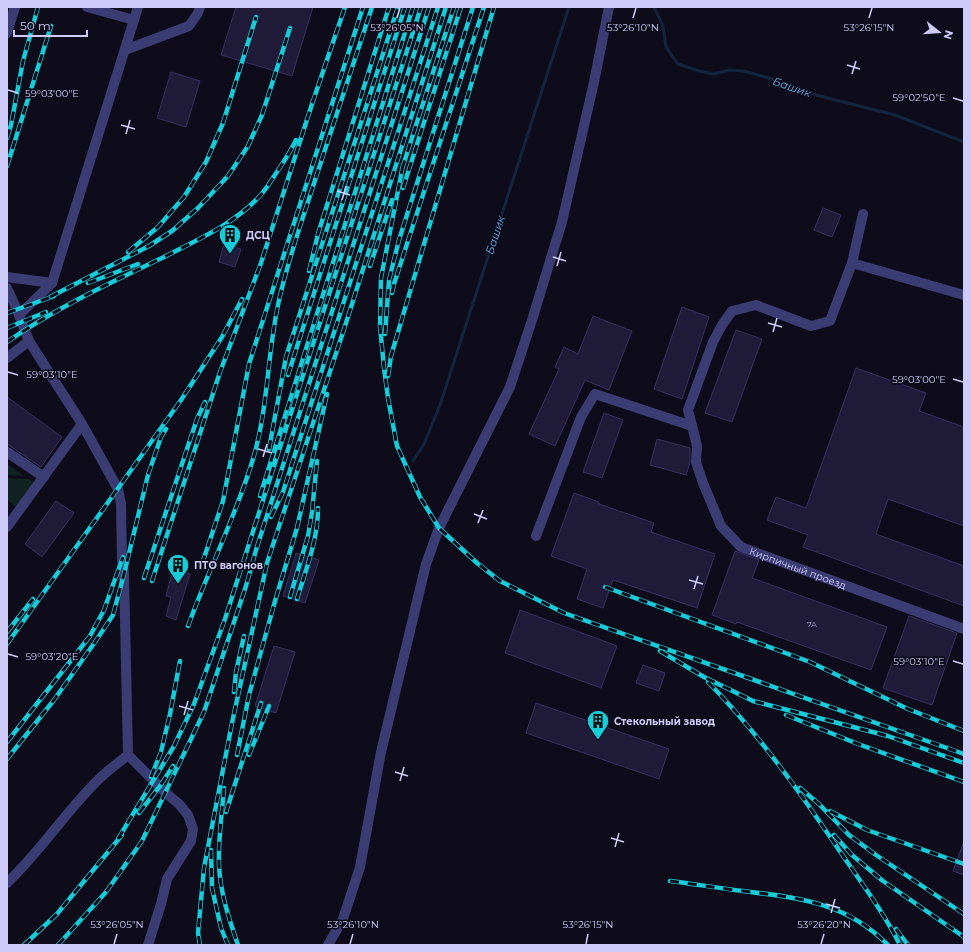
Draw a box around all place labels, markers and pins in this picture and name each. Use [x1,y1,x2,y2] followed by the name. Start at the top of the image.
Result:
[217,222,243,255] building icon: ДСЦ
[246,229,271,242] place label: ДСЦ
[165,552,191,585] building icon: ПТО вагонов
[194,559,263,572] place label: ПТО вагонов
[585,708,611,741] building icon: Стекольный завод
[614,715,715,728] place label: Стекольный завод

